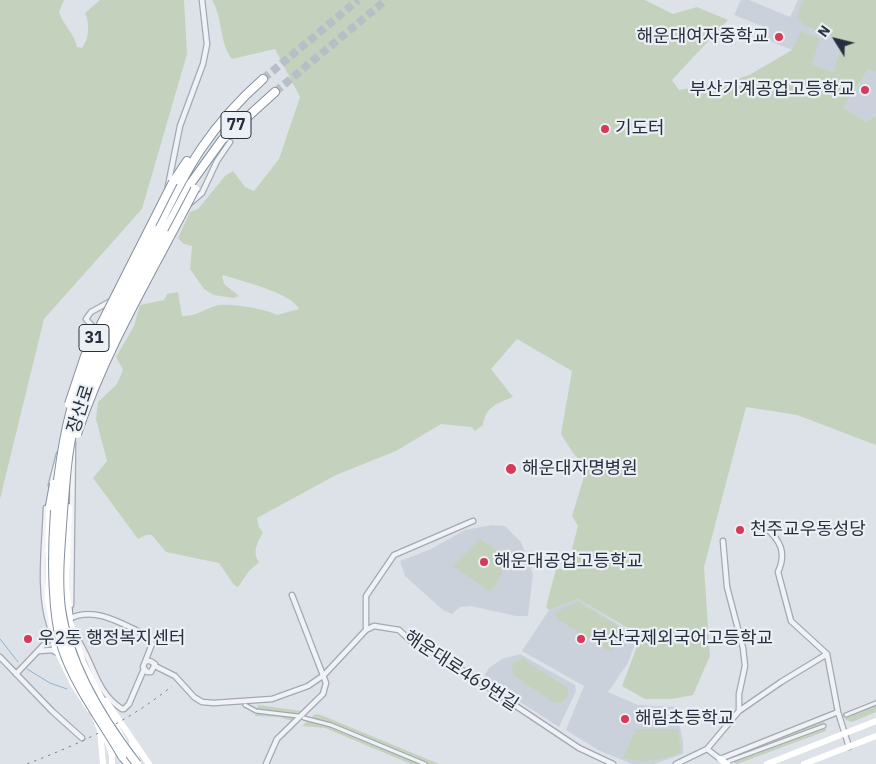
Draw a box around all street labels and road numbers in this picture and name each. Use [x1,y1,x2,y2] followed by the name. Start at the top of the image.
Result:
[221,112,251,138] road number: 77
[79,324,109,352] road number: 31
[63,382,99,436] street label: 장산로
[400,626,522,716] street label: 해운대로469번길

